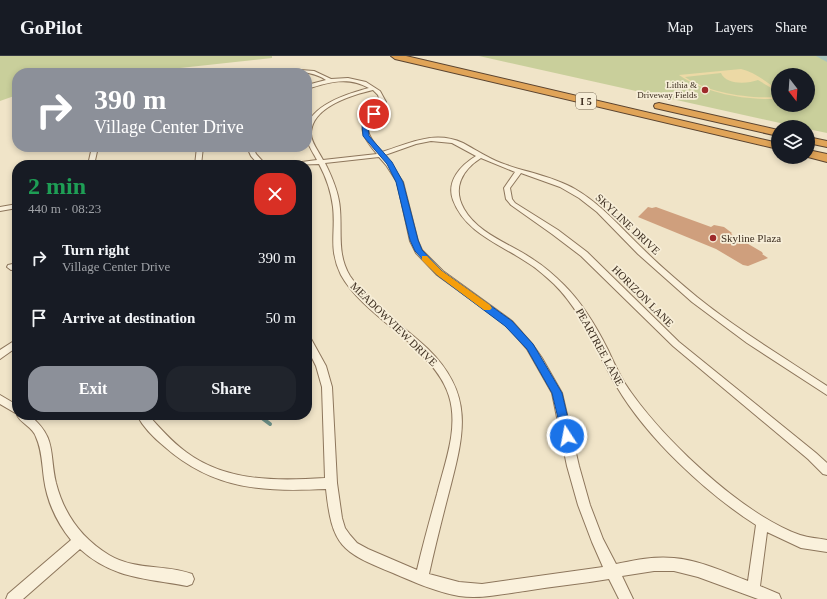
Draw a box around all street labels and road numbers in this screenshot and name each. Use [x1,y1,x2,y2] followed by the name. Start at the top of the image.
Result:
[576,93,596,109] road number: I 5
[593,191,663,257] street label: SKYLINE DRIVE
[610,263,676,329] street label: HORIZON LANE
[348,280,440,369] street label: MEADOWVIEW DRIVE
[574,306,626,388] street label: PEARTREE LANE

